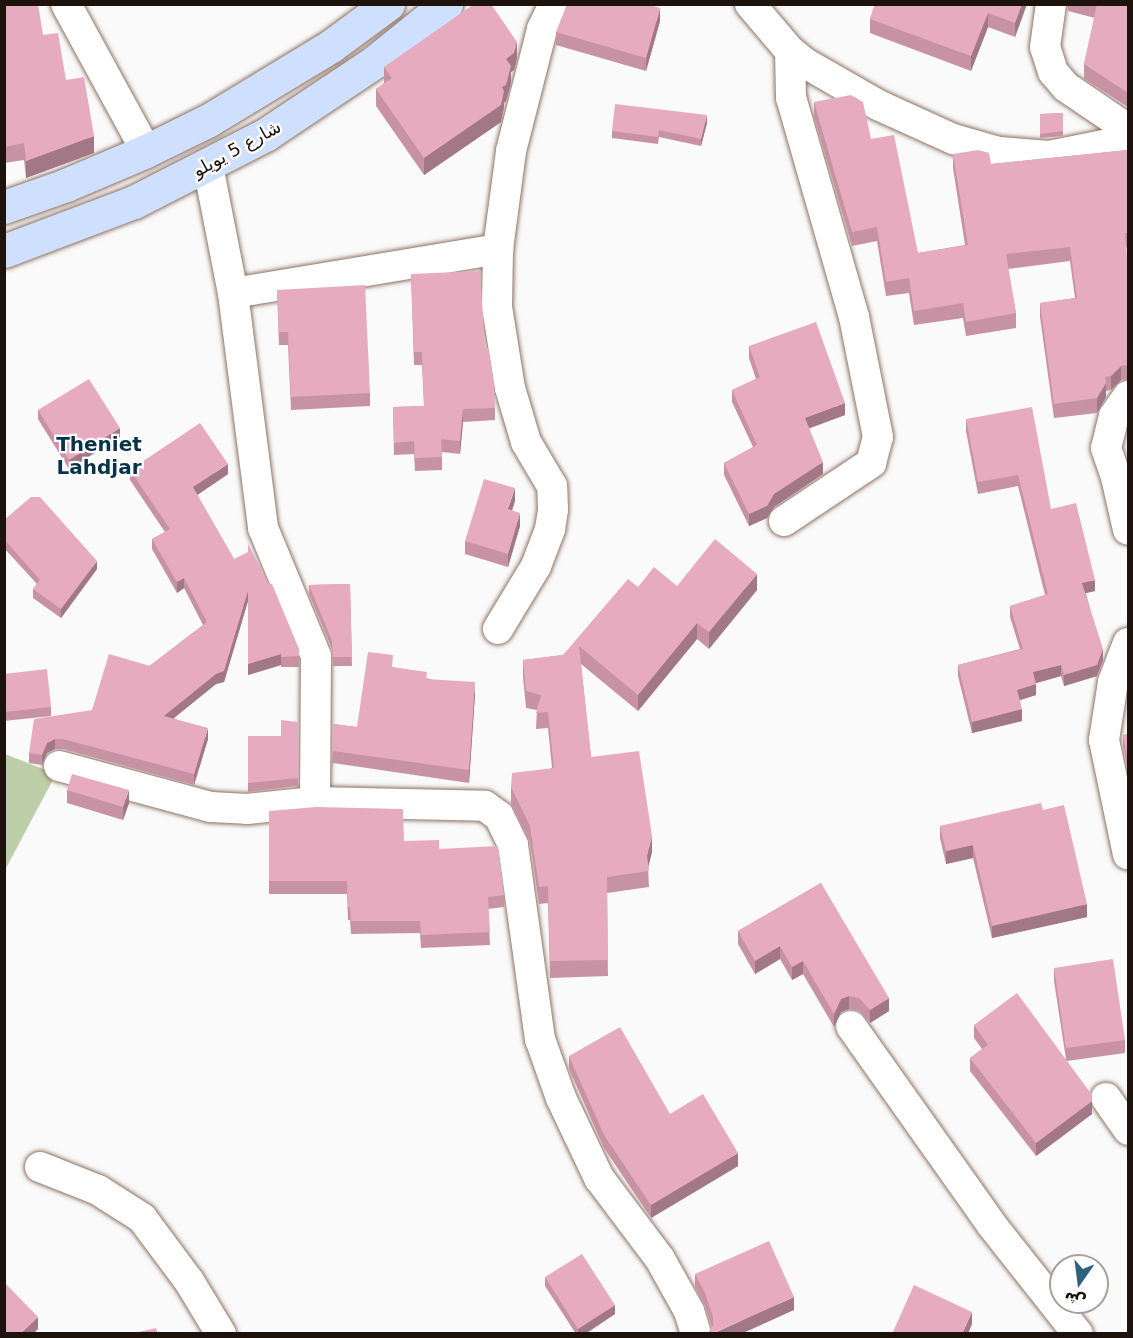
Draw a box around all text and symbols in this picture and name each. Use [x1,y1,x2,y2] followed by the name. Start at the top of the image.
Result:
[189,116,285,182] street label: شارع 5 يويلو
[56,432,142,479] district label: Theniet Lahdjar
[1049,1254,1109,1314] north arrow
[1062,1288,1088,1312] text: ش

